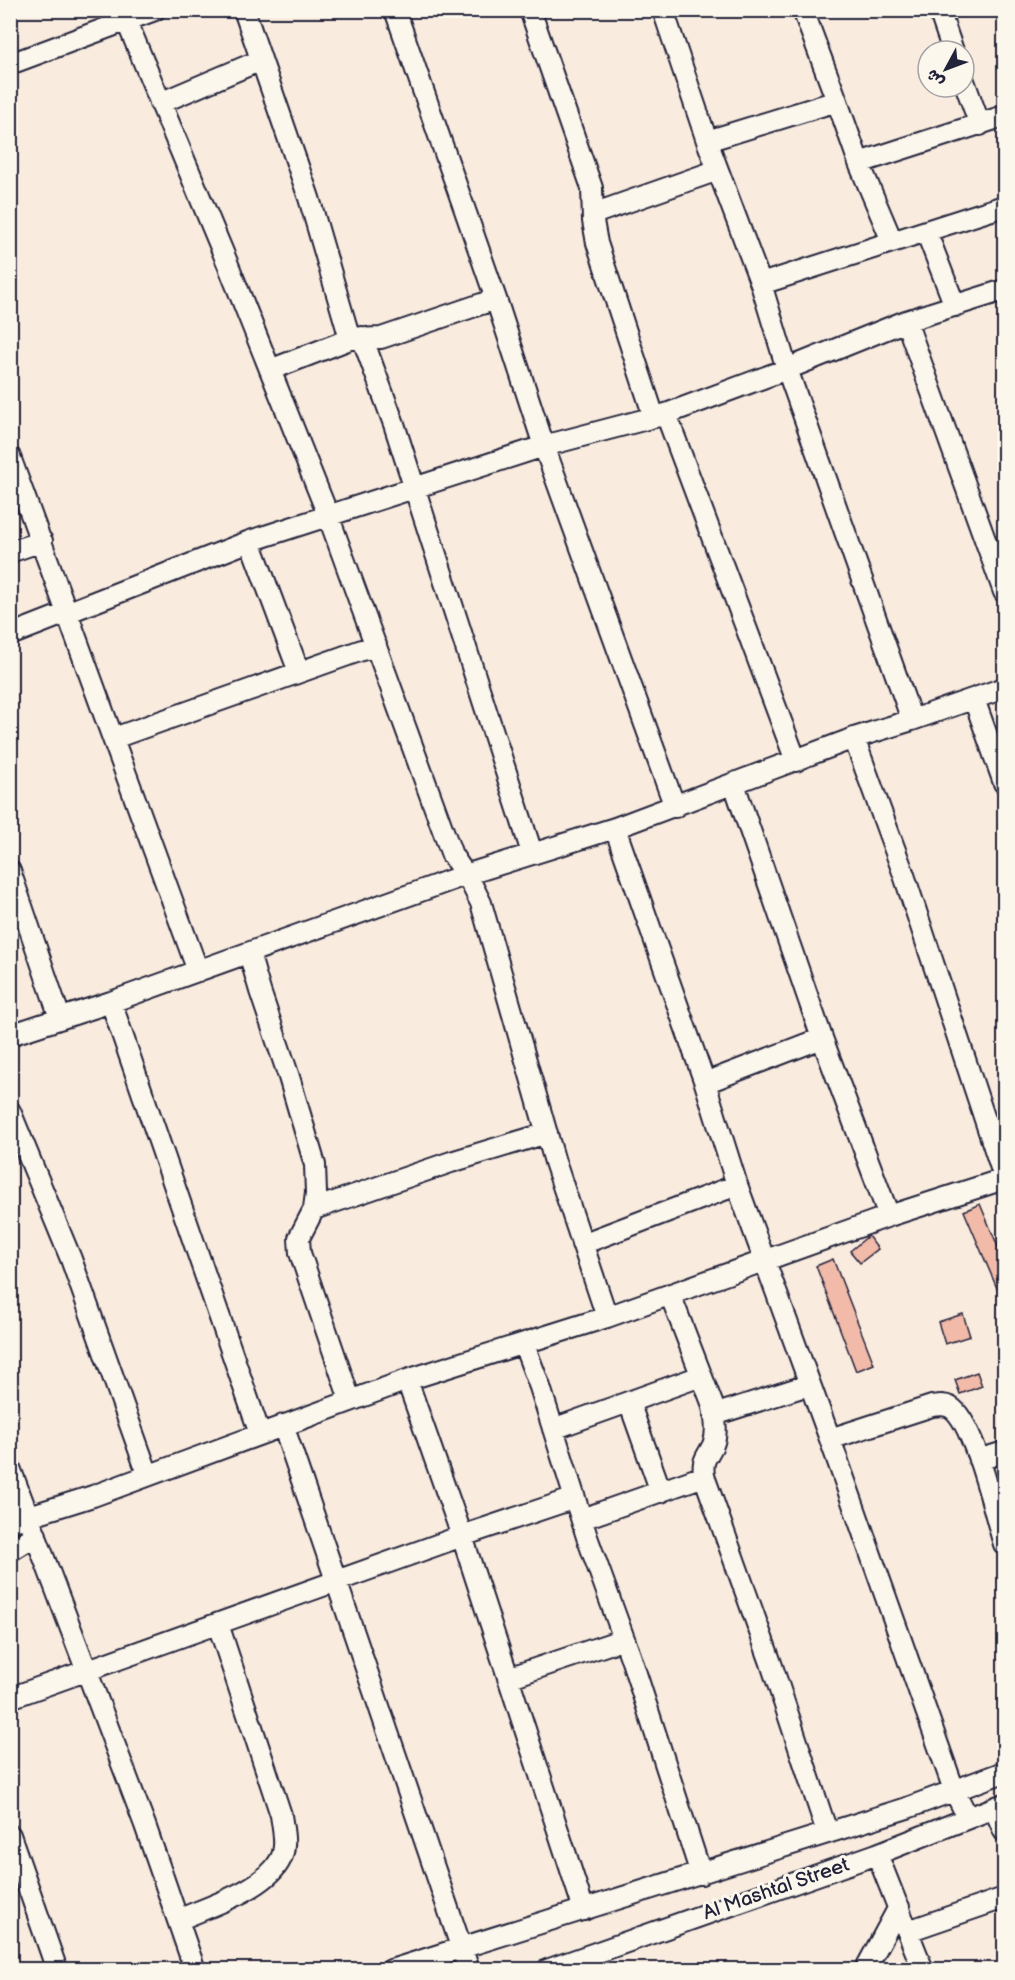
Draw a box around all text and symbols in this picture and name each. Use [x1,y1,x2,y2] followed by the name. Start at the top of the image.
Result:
[916,39,976,99] north arrow
[923,65,949,91] text: ش
[700,1853,852,1925] street label: Al Mashtal Street

